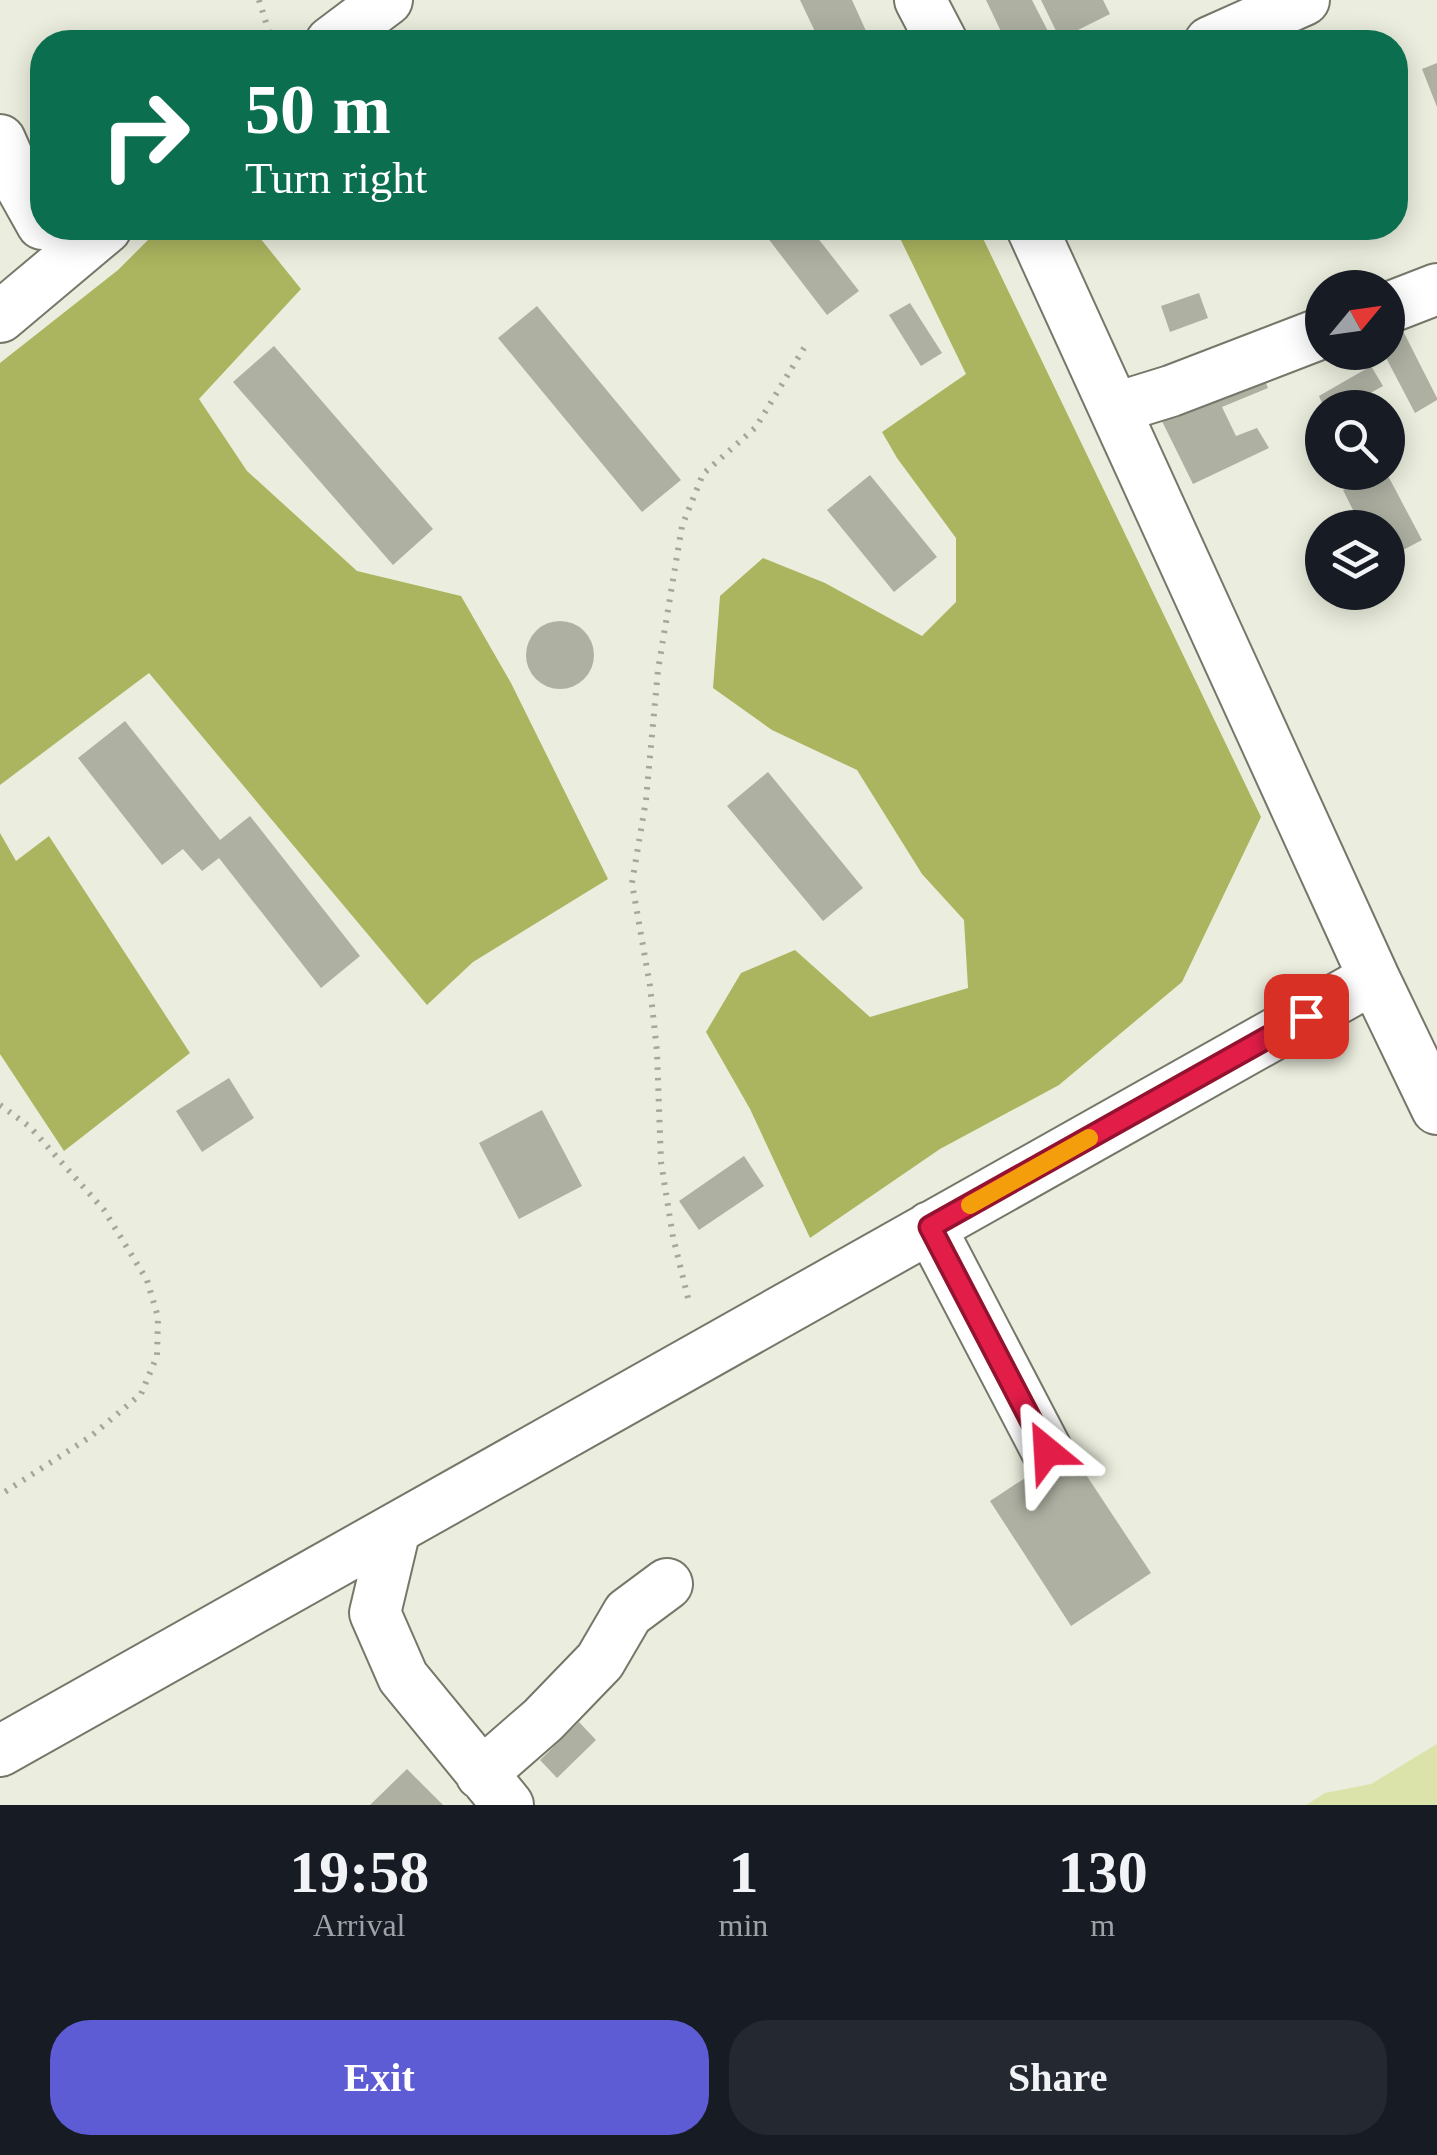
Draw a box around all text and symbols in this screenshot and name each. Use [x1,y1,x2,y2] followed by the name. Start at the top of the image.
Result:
[80,70,210,200] icon: right
[245,71,391,148] text: 50 m
[245,153,427,203] text: Turn right
[1305,270,1405,370] north arrow
[1305,270,1405,610] map controls
[1305,390,1405,490] button: search
[1305,510,1405,610] button: layers
[1264,974,1349,1059] pin
[1279,989,1334,1044] icon: arrive
[995,1399,1099,1503] position arrow
[289,1839,429,1905] text: 19:58
[728,1839,758,1905] text: 1
[1058,1839,1148,1905] text: 130
[313,1907,405,1943] text: Arrival
[719,1907,768,1943] text: min
[1090,1907,1115,1943] text: m
[50,2020,709,2135] button: Exit
[729,2020,1387,2135] button: Share

